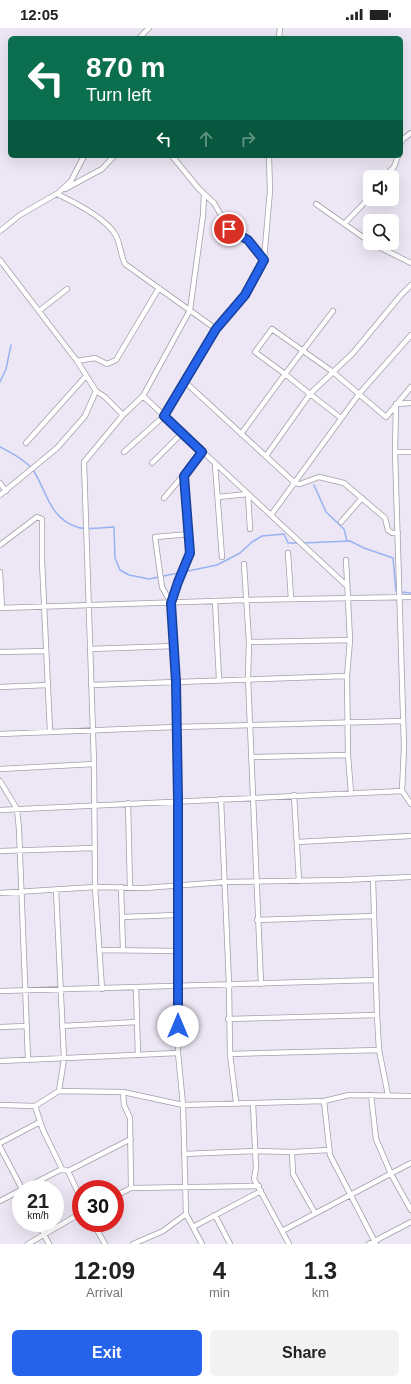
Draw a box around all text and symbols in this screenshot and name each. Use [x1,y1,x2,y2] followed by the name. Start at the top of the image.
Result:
[20,6,58,23] text: 12:05
[20,52,72,104] icon: left
[86,52,165,83] text: 870 m
[86,85,151,105] text: Turn left
[153,128,175,150] icon: left
[195,128,217,150] icon: ahead
[237,128,259,150] icon: right
[363,170,399,250] map controls
[363,170,399,206] button: sound
[212,212,246,246] pin
[363,214,399,250] button: search
[218,218,240,240] icon: arrive
[157,1005,199,1047] position arrow
[72,1180,124,1232] speed limit sign: 30
[27,1190,49,1212] text: 21
[27,1210,49,1221] text: km/h
[74,1257,135,1284] text: 12:09
[213,1257,226,1284] text: 4
[304,1257,337,1284] text: 1.3
[86,1285,123,1300] text: Arrival
[209,1285,230,1300] text: min
[312,1285,329,1300] text: km
[12,1330,202,1376] button: Exit
[210,1330,399,1376] button: Share

